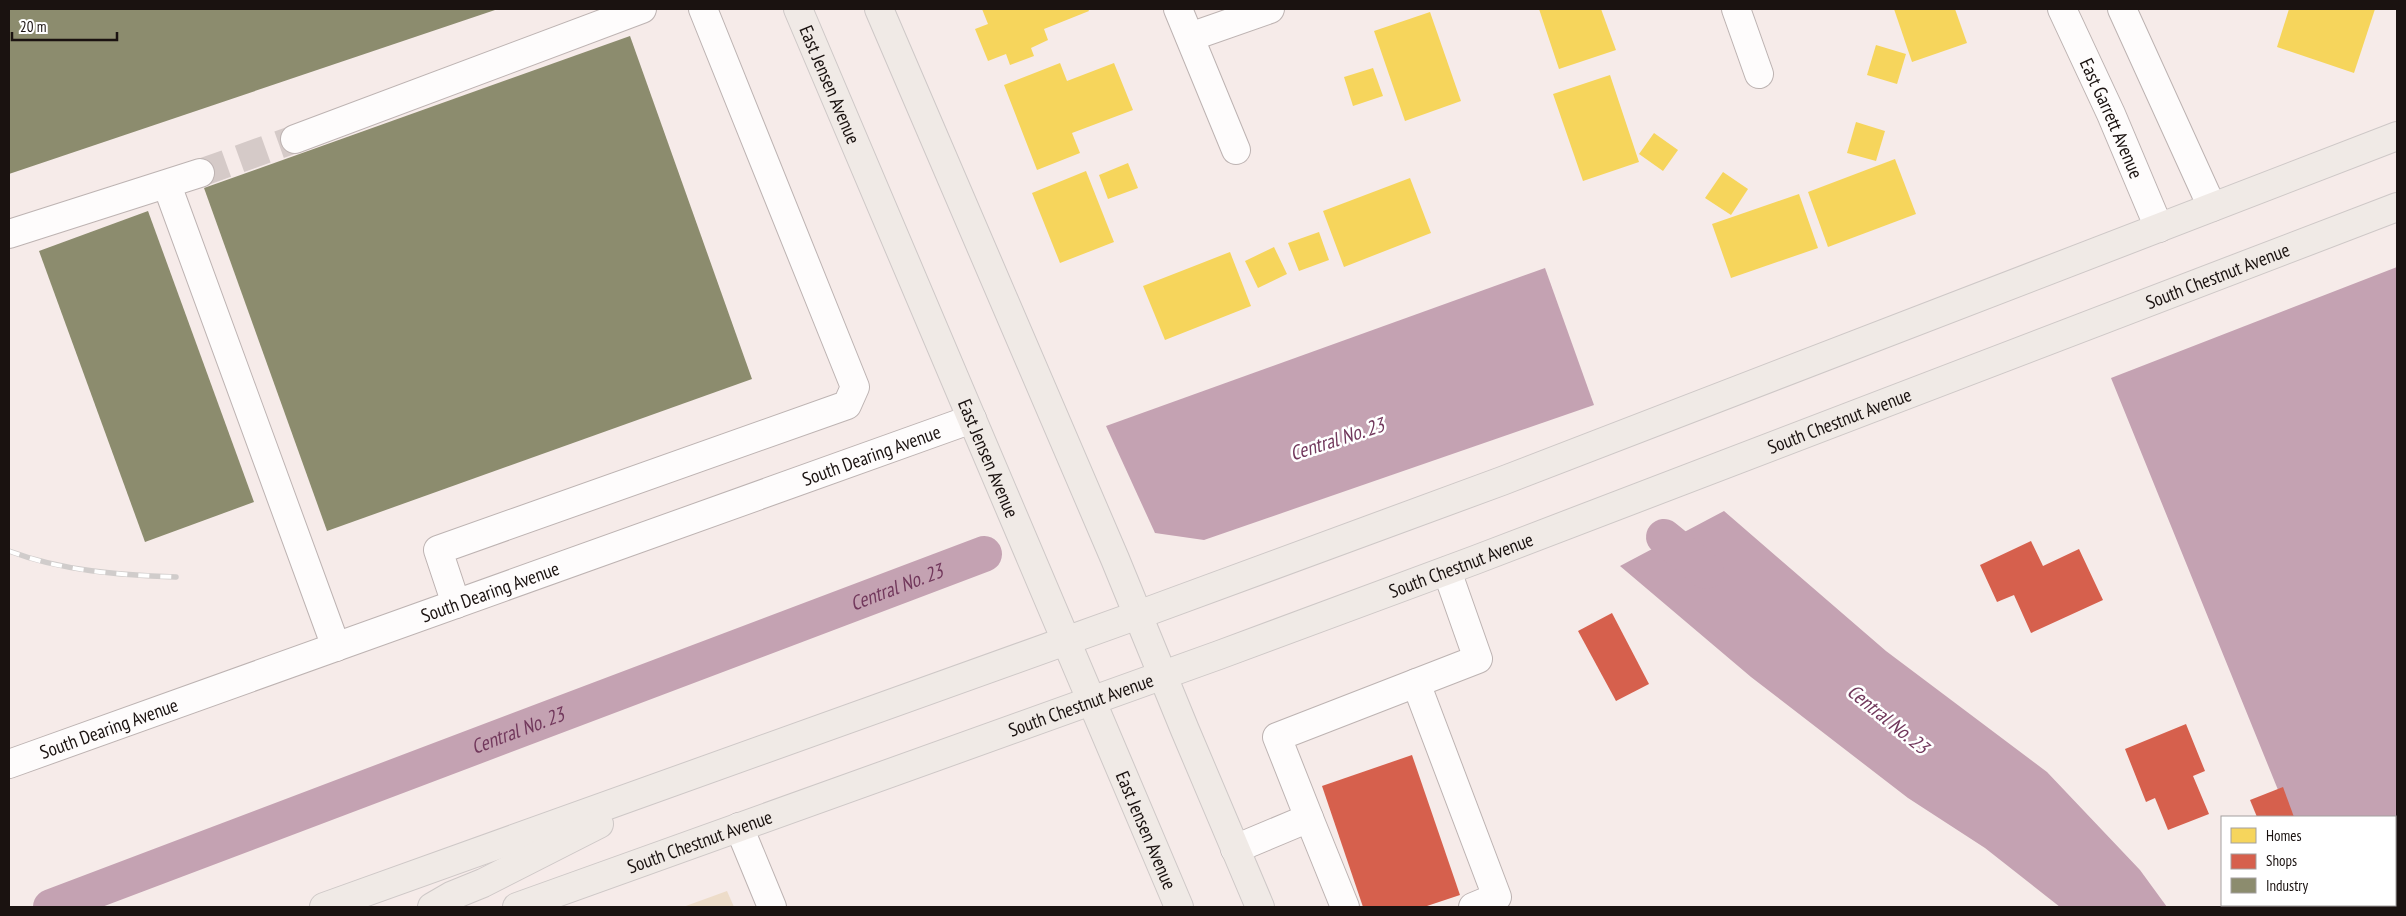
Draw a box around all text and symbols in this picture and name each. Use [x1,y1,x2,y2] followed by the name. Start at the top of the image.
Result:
[12,10,118,42] scale bar
[20,17,46,36] text: 20 m
[794,22,866,148] street label: East Jensen Avenue
[2075,54,2149,182] street label: East Garrett Avenue
[2142,237,2293,314] street label: South Chestnut Avenue
[1764,382,1915,459] street label: South Chestnut Avenue
[953,395,1024,521] street label: East Jensen Avenue
[1287,411,1389,466] water label: Central No. 23
[799,419,944,491] street label: South Dearing Avenue
[1385,527,1537,603] street label: South Chestnut Avenue
[418,556,563,627] street label: South Dearing Avenue
[846,557,949,616] water label: Central No. 23
[1005,668,1157,742] street label: South Chestnut Avenue
[1842,678,1936,761] water label: Central No. 23
[36,692,181,764] street label: South Dearing Avenue
[468,700,570,760] water label: Central No. 23
[1111,767,1182,893] street label: East Jensen Avenue
[624,804,775,878] street label: South Chestnut Avenue
[2221,816,2396,906] legend
[2266,826,2302,845] text: Homes
[2266,851,2297,870] text: Shops
[2266,876,2308,895] text: Industry

